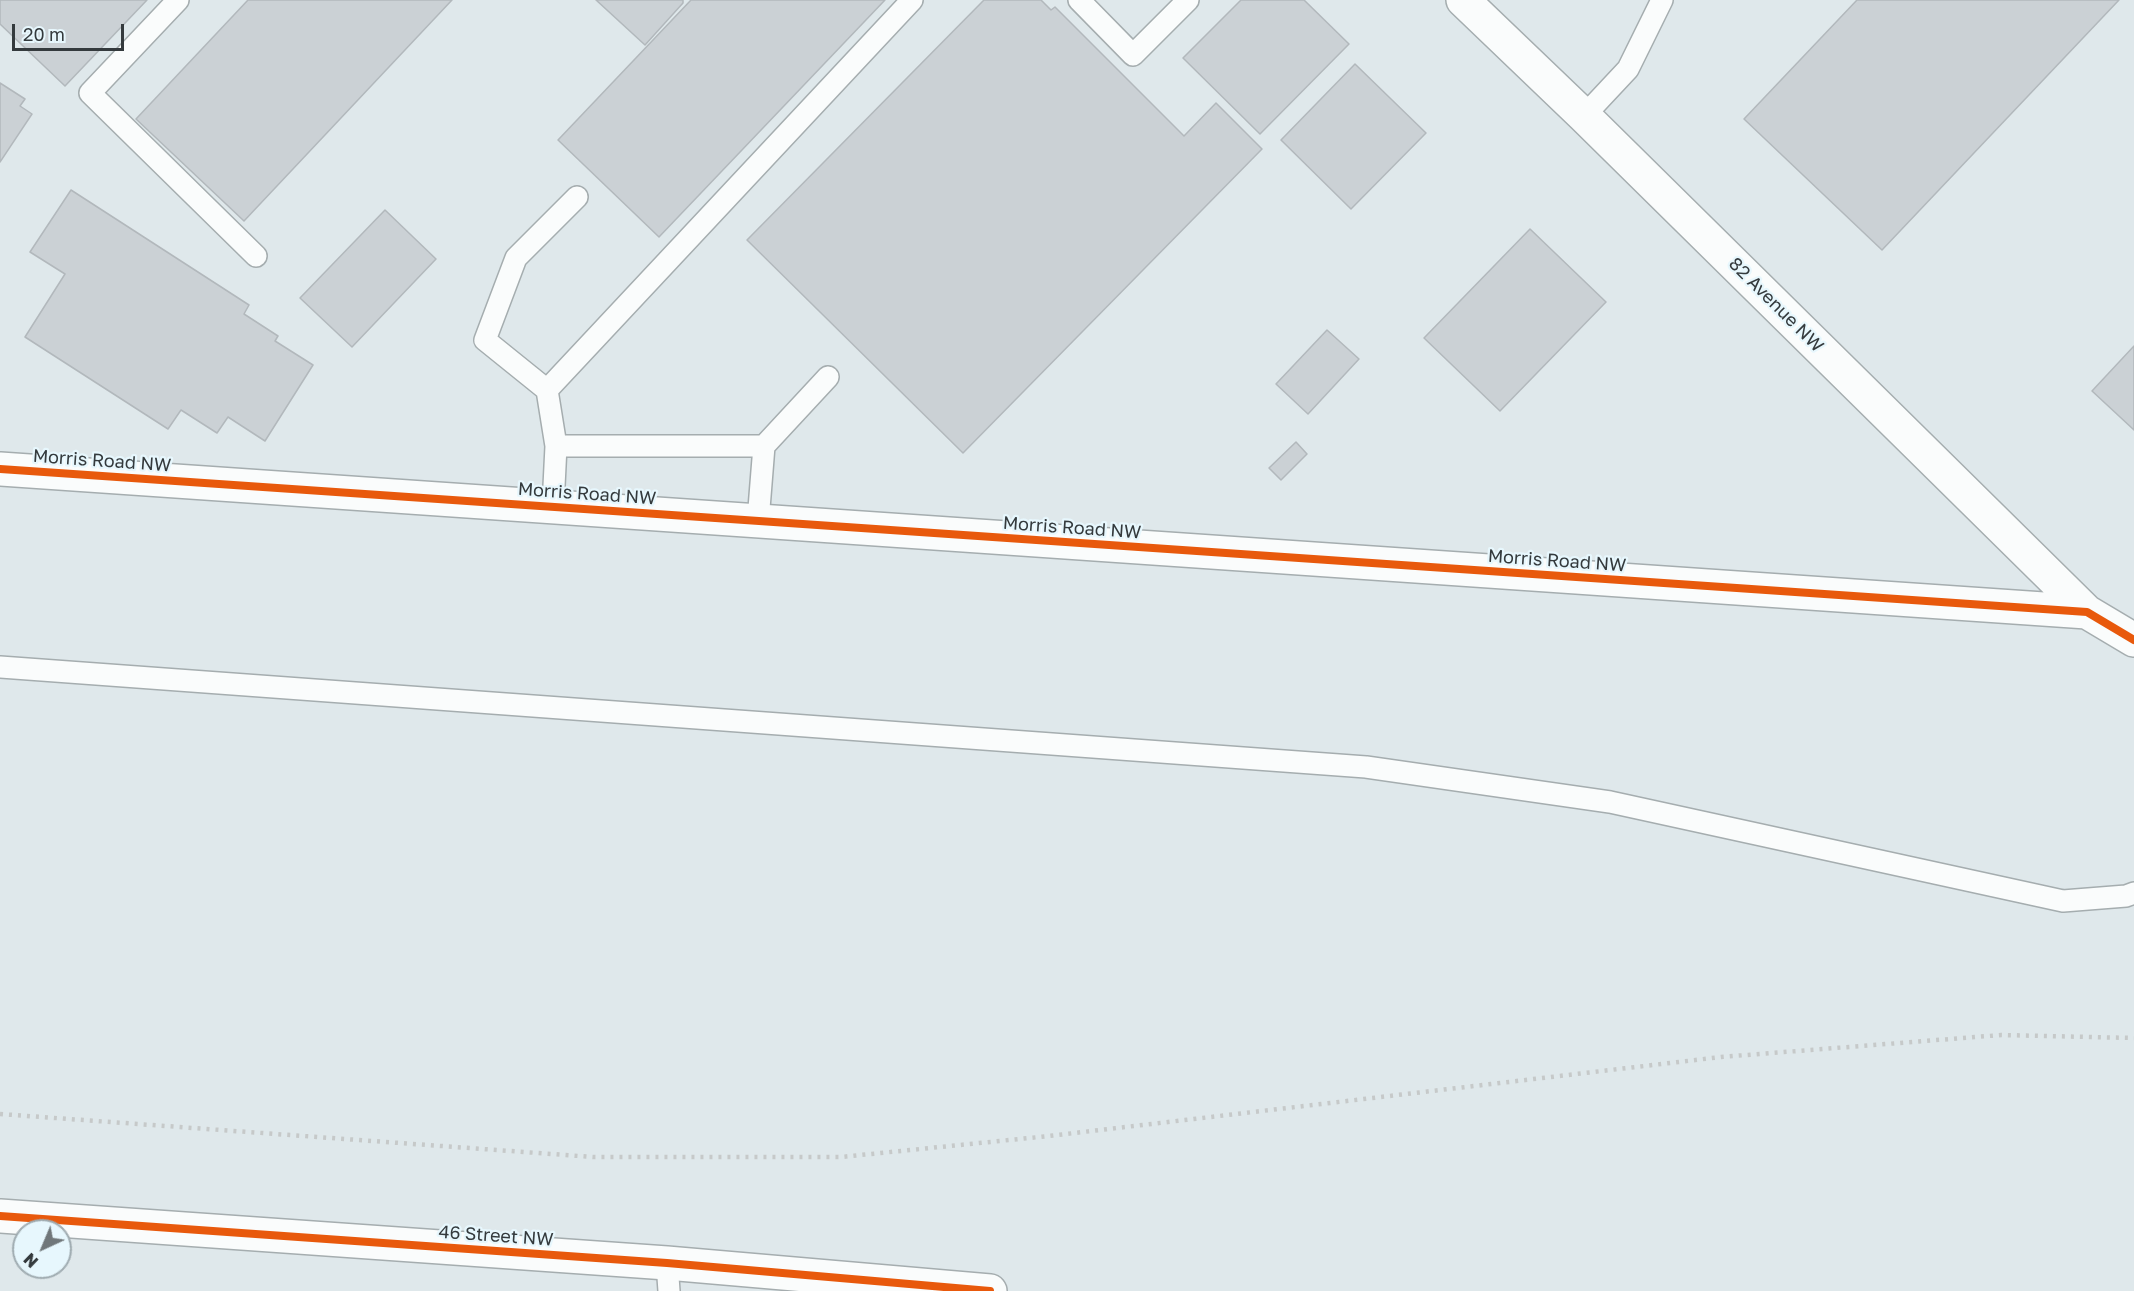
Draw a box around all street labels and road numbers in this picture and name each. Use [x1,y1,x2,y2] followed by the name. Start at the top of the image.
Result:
[1724,253,1828,357] street label: 82 Avenue NW
[32,445,172,477] street label: Morris Road NW
[517,478,657,510] street label: Morris Road NW
[1002,512,1142,544] street label: Morris Road NW
[1487,545,1627,577] street label: Morris Road NW
[438,1221,554,1251] street label: 46 Street NW

